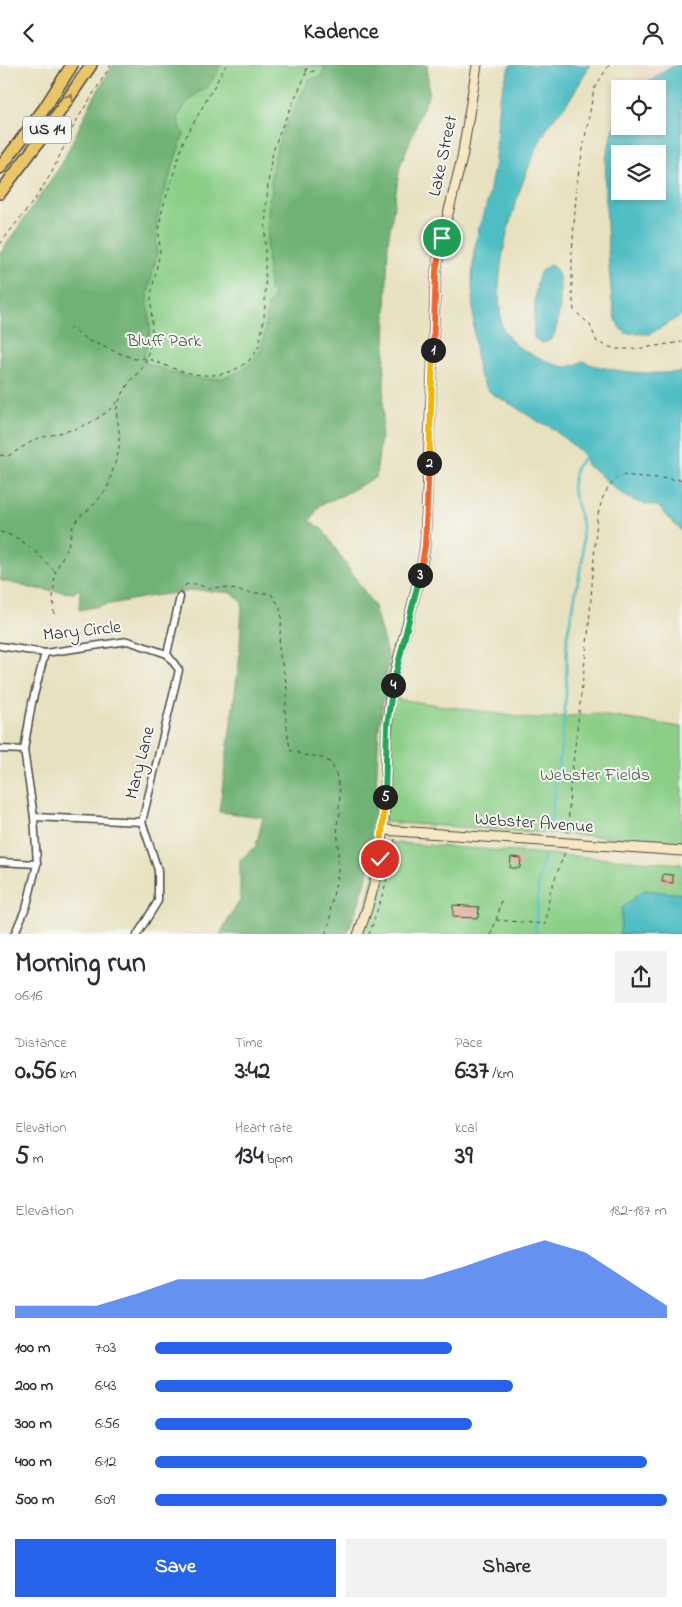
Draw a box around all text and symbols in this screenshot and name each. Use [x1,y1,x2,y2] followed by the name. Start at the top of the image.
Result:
[303,17,379,49] text: Kadence
[15,19,43,47] icon: back
[639,19,667,47] icon: person
[611,80,666,200] map controls
[611,80,666,135] button: locate
[64,93,73,103] one-way arrow
[423,113,465,199] street label: Lake Street
[23,117,71,143] road number: US 14
[611,145,666,200] button: layers
[421,217,463,259] pin
[428,224,456,252] icon: arrive
[126,329,201,355] park label: Bluff Park
[420,337,446,363] pin: 1
[431,340,436,361] text: 1
[416,451,442,475] pin: 2
[426,453,433,474] text: 2
[408,563,432,587] pin: 3
[418,565,423,586] text: 3
[42,615,123,649] street label: Mary Circle
[380,673,406,697] pin: 4
[391,675,396,696] text: 4
[119,723,163,802] street label: Mary Lane
[540,763,650,789] park label: Webster Fields
[372,785,398,809] pin: 5
[381,787,390,808] text: 5
[474,807,595,841] street label: Webster Avenue
[359,838,401,880] pin
[366,845,394,873] icon: check
[15,944,146,985] text: Morning run
[615,951,667,1003] button: share
[15,984,42,1008] text: 06:16
[15,1033,67,1054] text: Distance
[235,1033,263,1054] text: Time
[455,1033,482,1054] text: Pace
[15,1054,56,1090] text: 0.56
[235,1054,270,1090] text: 3:42
[455,1054,489,1090] text: 6:37
[56,1064,77,1085] text: km
[489,1064,514,1085] text: /km
[15,1118,66,1139] text: Elevation
[235,1118,292,1139] text: Heart rate
[455,1118,477,1139] text: kcal
[15,1139,29,1175] text: 5
[235,1139,264,1175] text: 134
[455,1139,473,1175] text: 39
[29,1149,44,1170] text: m
[264,1149,293,1170] text: bpm
[15,1199,74,1223] text: Elevation
[609,1199,667,1223] text: 182–187 m
[15,1336,50,1360] text: 100 m
[95,1336,116,1360] text: 7:03
[15,1374,53,1398] text: 200 m
[95,1374,117,1398] text: 6:43
[15,1412,52,1436] text: 300 m
[95,1412,120,1436] text: 6:56
[15,1450,52,1474] text: 400 m
[95,1450,116,1474] text: 6:12
[15,1488,54,1512] text: 500 m
[95,1488,115,1512] text: 6:09
[15,1539,336,1597] button: Save
[346,1539,667,1597] button: Share

